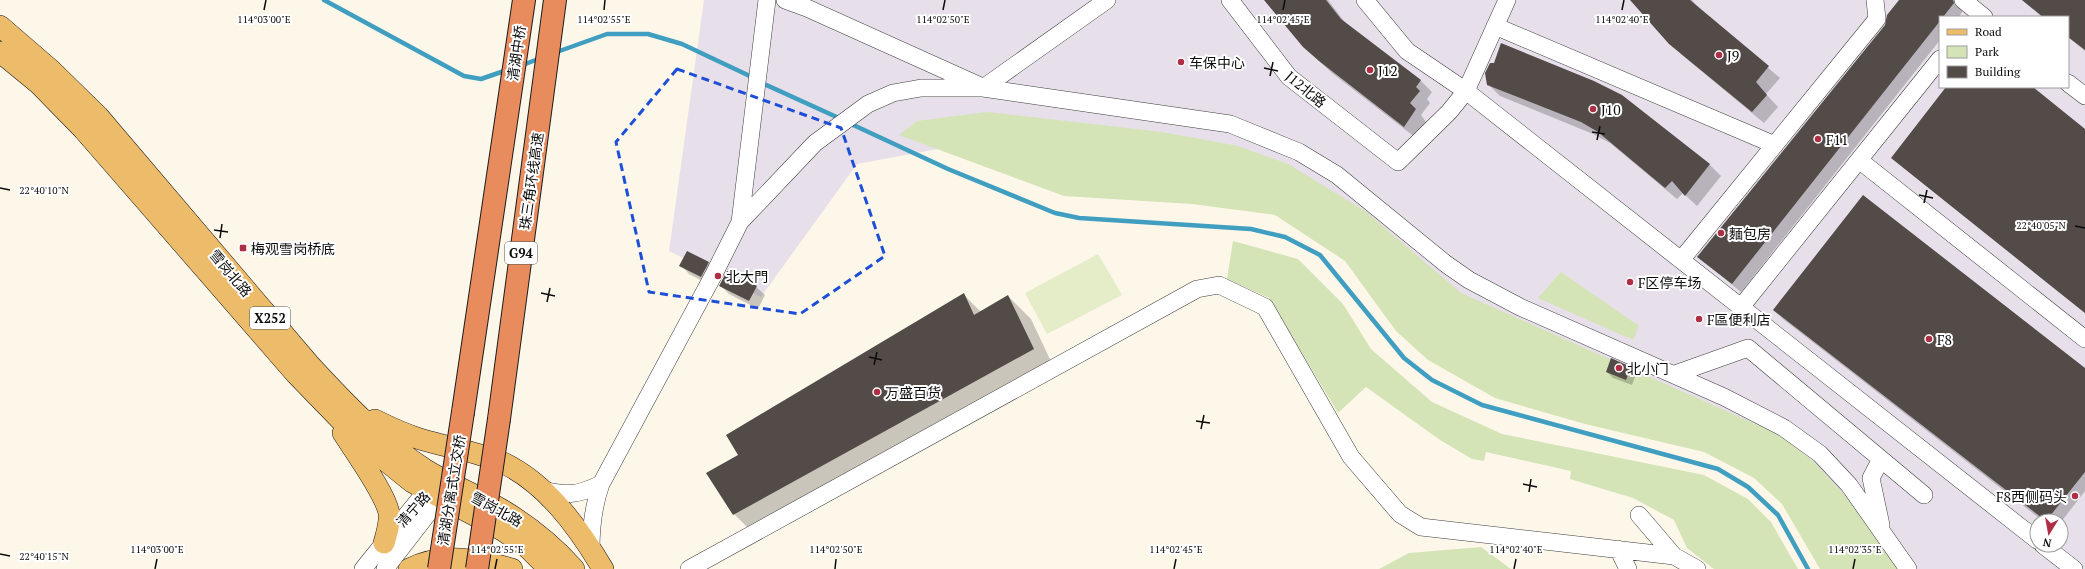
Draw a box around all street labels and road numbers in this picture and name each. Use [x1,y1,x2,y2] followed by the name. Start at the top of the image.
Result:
[503,24,529,82] street label: 清湖中桥
[1282,66,1330,112] street label: J12北路
[515,131,547,231] street label: 珠三角环线高速
[505,242,537,264] road number: G94
[206,245,256,301] street label: 雪岗北路
[250,307,290,329] road number: X252
[433,433,469,547] street label: 清湖分离式立交桥
[392,487,434,531] street label: 清宁路
[468,487,526,531] street label: 雪岗北路

